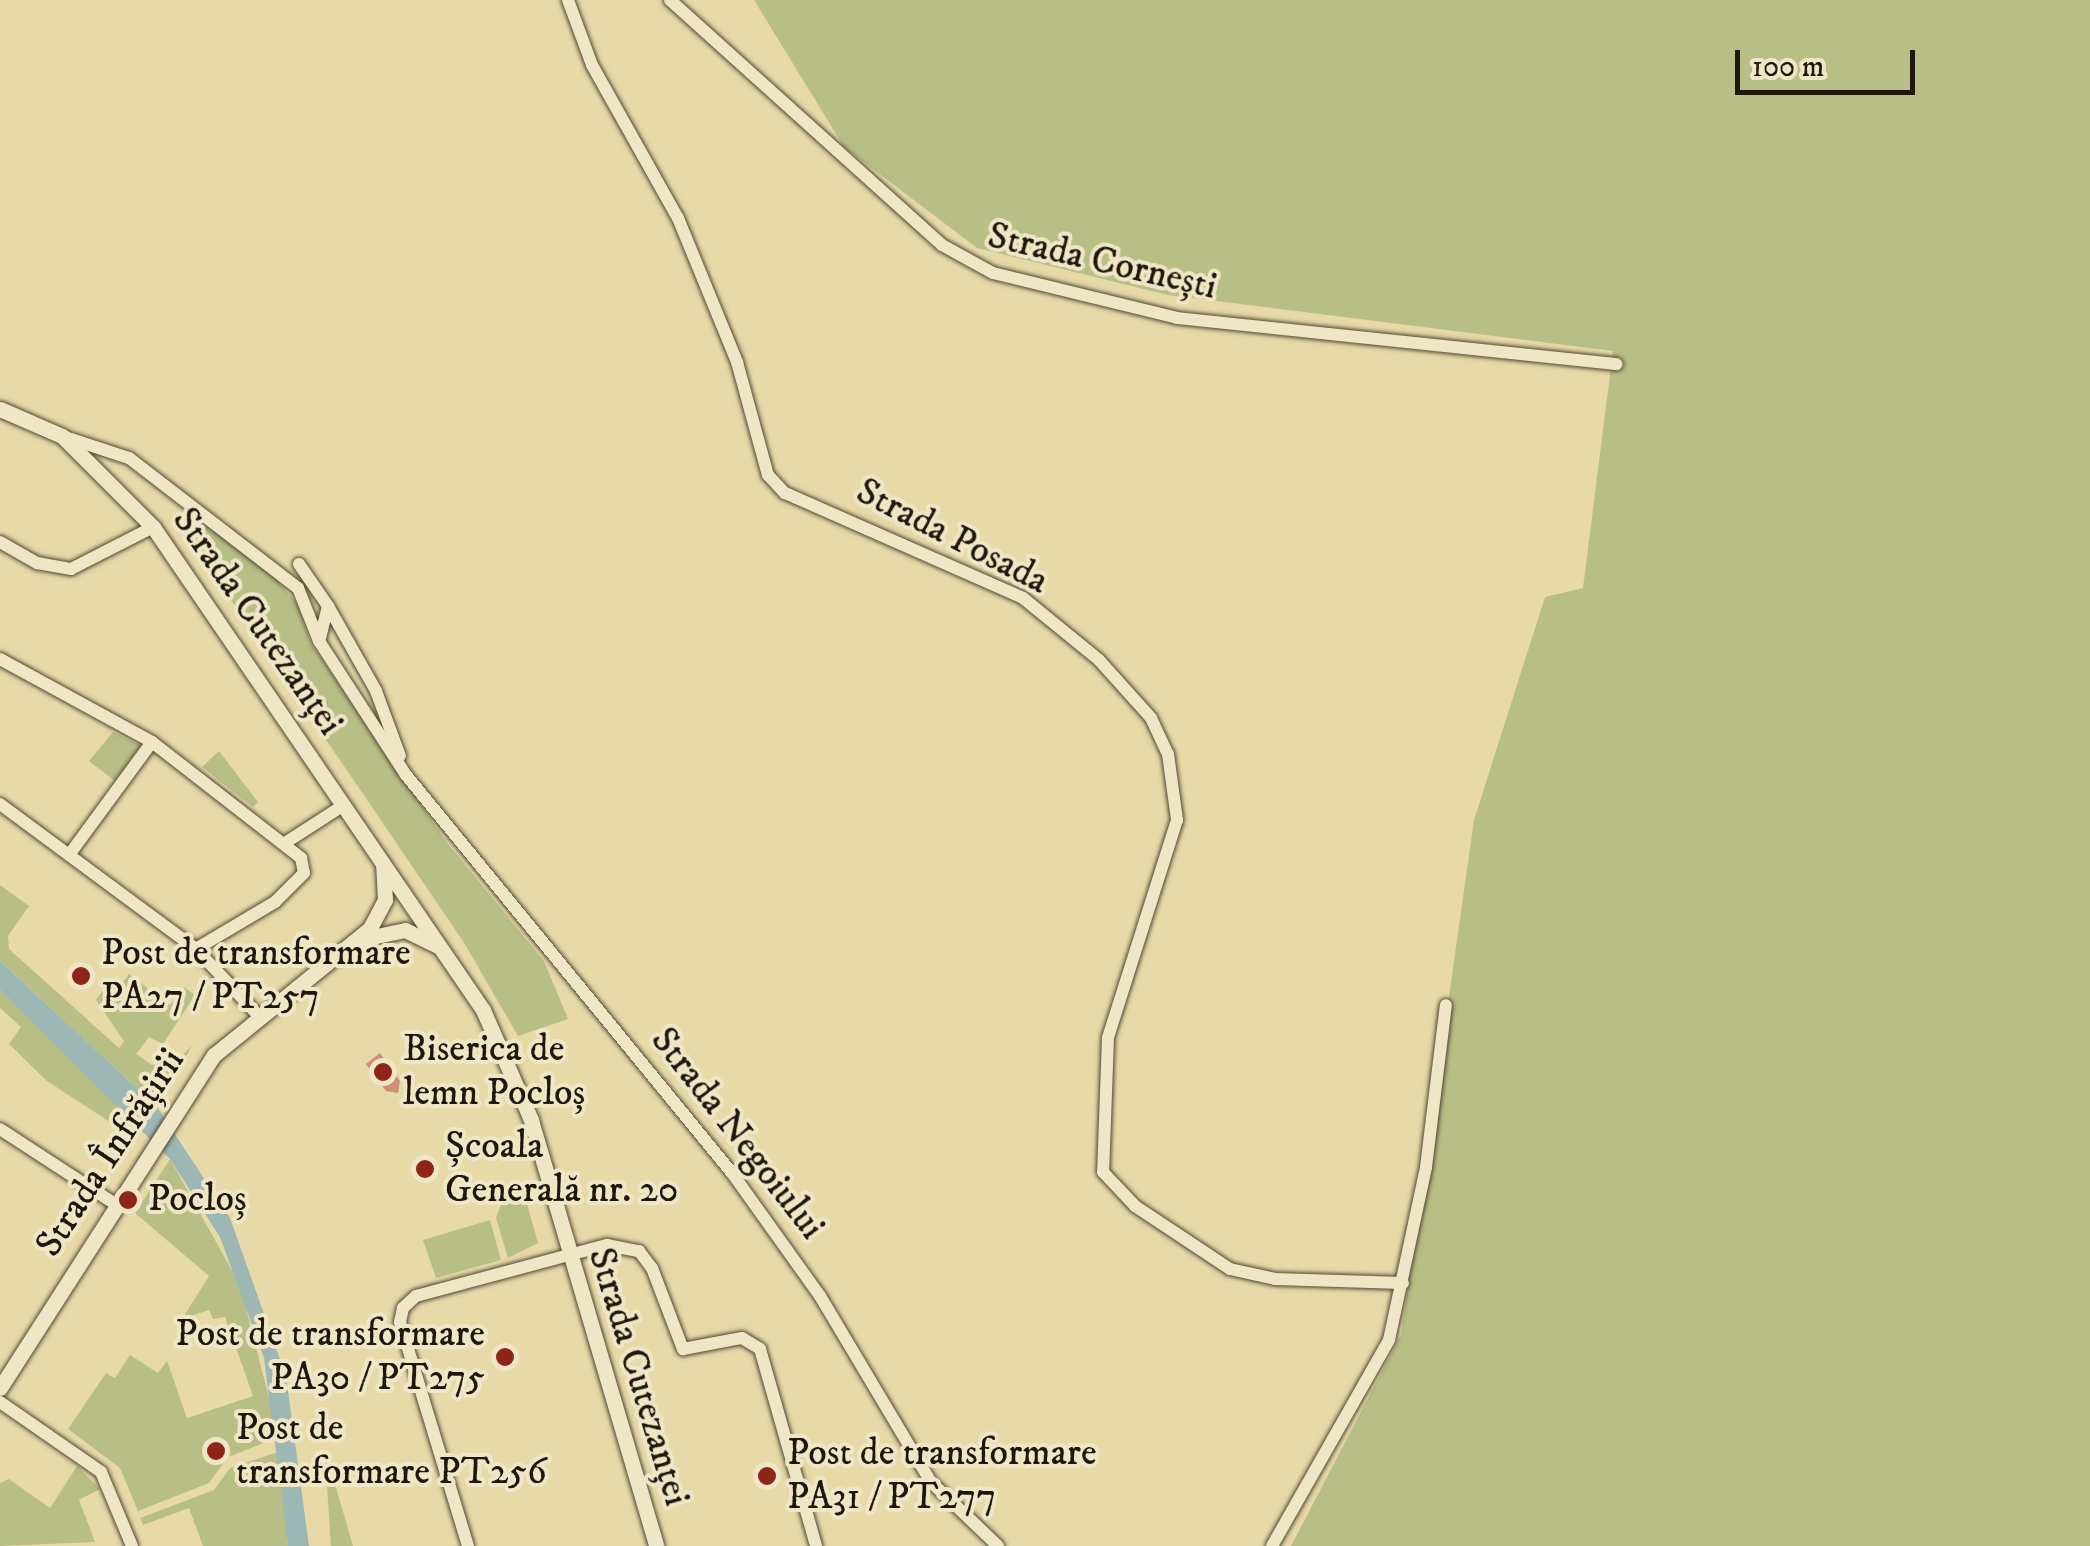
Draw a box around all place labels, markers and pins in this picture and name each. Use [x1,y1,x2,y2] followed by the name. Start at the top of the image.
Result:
[101,931,411,1021] place label: Post de transformare PA27 / PT257
[70,965,92,987] marker: Post de transformare PA27 / PT257
[403,1027,585,1116] place label: Biserica de lemn Pocloș
[372,1061,394,1083] marker: Biserica de lemn Pocloș
[445,1124,678,1214] place label: Școala Generală nr. 20
[414,1158,436,1180] marker: Școala Generală nr. 20
[148,1177,247,1223] place label: Pocloș
[117,1189,139,1211] marker: Pocloș
[175,1312,485,1402] place label: Post de transformare PA30 / PT275
[494,1346,516,1368] marker: Post de transformare PA30 / PT275
[236,1406,547,1496] place label: Post de transformare PT256
[787,1431,1097,1520] place label: Post de transformare PA31 / PT277
[205,1440,227,1462] marker: Post de transformare PT256
[756,1465,778,1487] marker: Post de transformare PA31 / PT277

